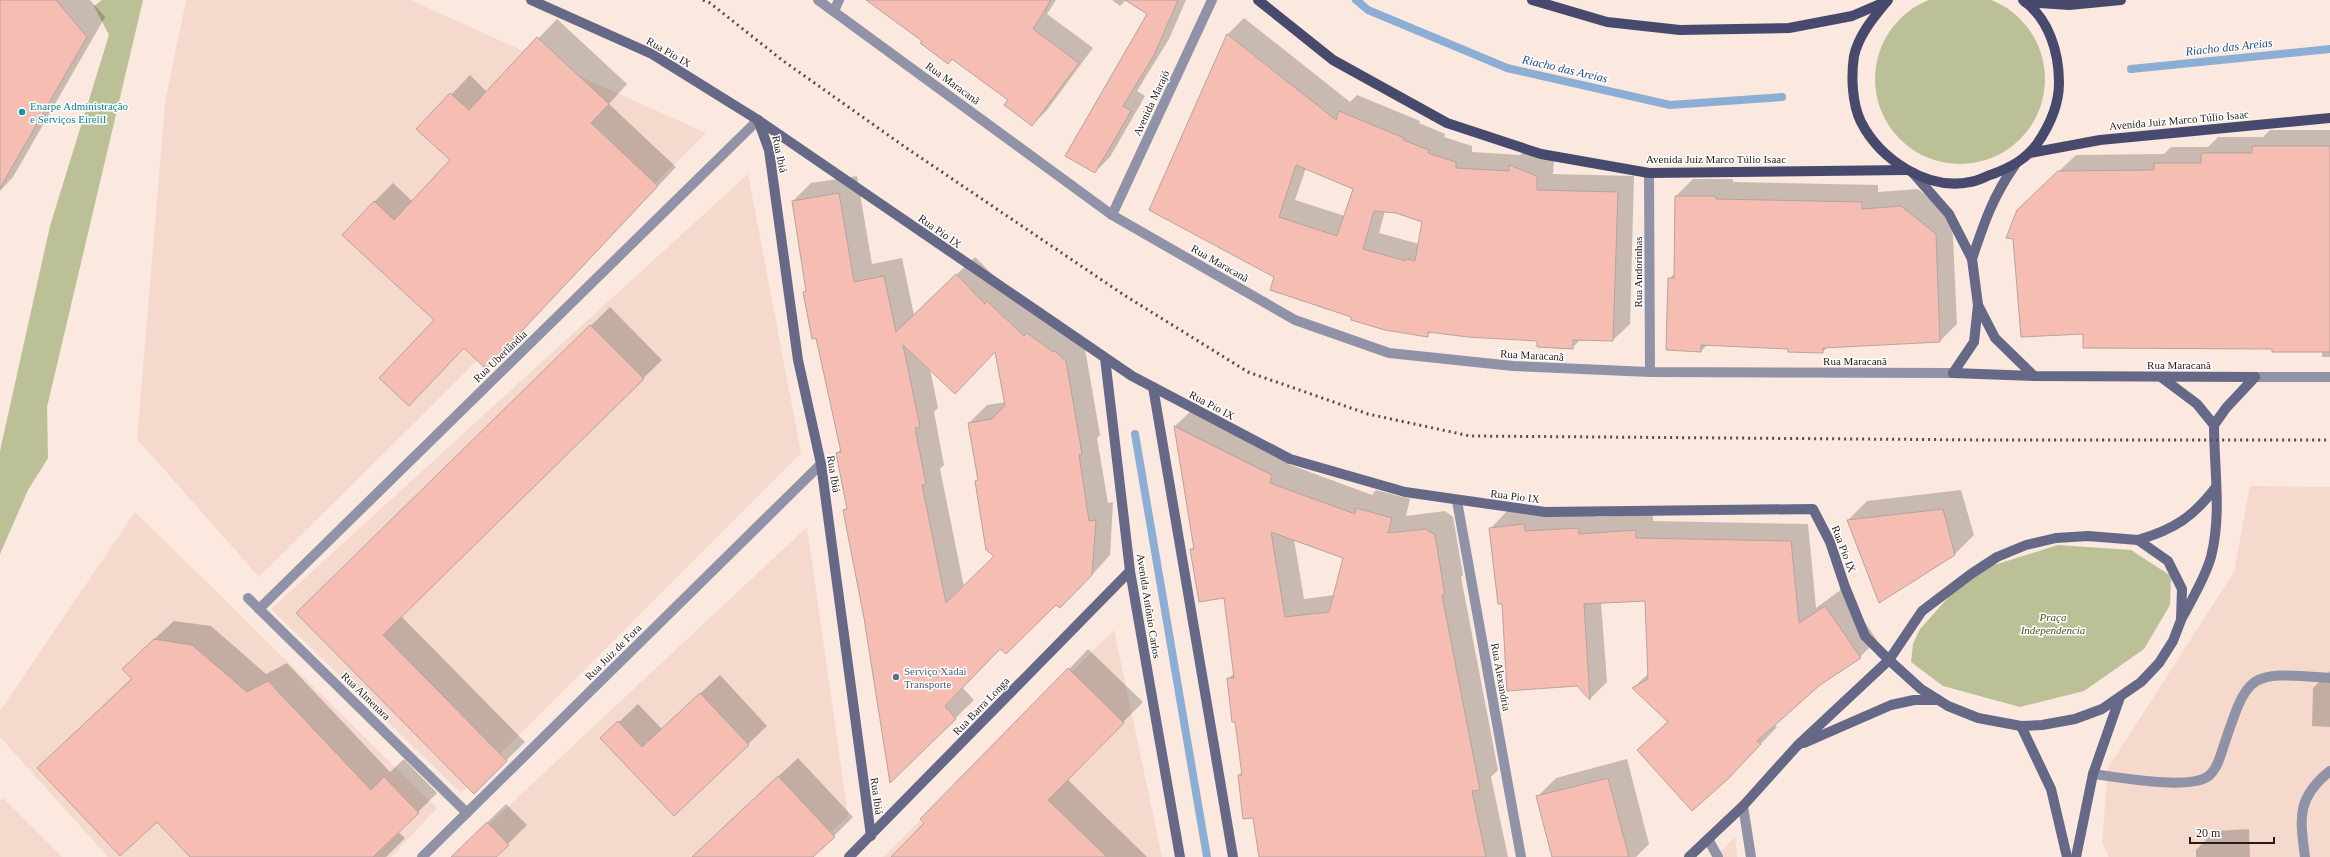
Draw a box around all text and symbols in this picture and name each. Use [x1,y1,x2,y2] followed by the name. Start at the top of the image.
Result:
[645,34,693,70] street label: Rua Pio IX
[2184,35,2273,59] water label: Riacho das Areias
[1520,52,1609,86] water label: Riacho das Areias
[924,59,982,107] street label: Rua Maracanã
[1131,68,1172,138] street label: Avenida Marajó
[30,100,129,125] place label: Enarpe Administração e Serviços EireliI
[17,107,27,117] marker: Enarpe Administração e Serviços EireliI
[2109,108,2249,132] street label: Avenida Juiz Marco Túlio Isaac
[770,134,790,174] street label: Rua Ibiá
[1646,153,1786,165] street label: Avenida Juiz Marco Túlio Isaac
[916,212,964,250] street label: Rua Pio IX
[1632,236,1644,308] street label: Rua Andorinhas
[1189,242,1251,284] street label: Rua Maracanã
[471,328,529,384] street label: Rua Uberlândia
[1500,347,1564,363] street label: Rua Maracanã
[1823,355,1887,367] street label: Rua Maracanã
[2147,359,2211,371] street label: Rua Maracanã
[1187,388,1237,422] street label: Rua Pio IX
[825,455,843,494] street label: Rua Ibiá
[1490,487,1540,505] street label: Rua Pio IX
[1830,524,1858,574] street label: Rua Pio IX
[1135,553,1163,659] street label: Avenida Antônio Carlos
[2020,611,2086,636] park label: Praça Independencia
[583,621,644,682] street label: Rua Juiz de Fora
[1489,642,1513,712] street label: Rua Alexandria
[904,665,967,690] place label: Serviço Xadai Transporte
[339,670,393,722] street label: Rua Almenara
[891,672,901,682] marker: Serviço Xadai Transporte
[950,675,1012,737] street label: Rua Barra Longa
[868,777,886,816] street label: Rua Ibiá
[2190,819,2274,845] scale bar
[2196,826,2221,840] text: 20 m

